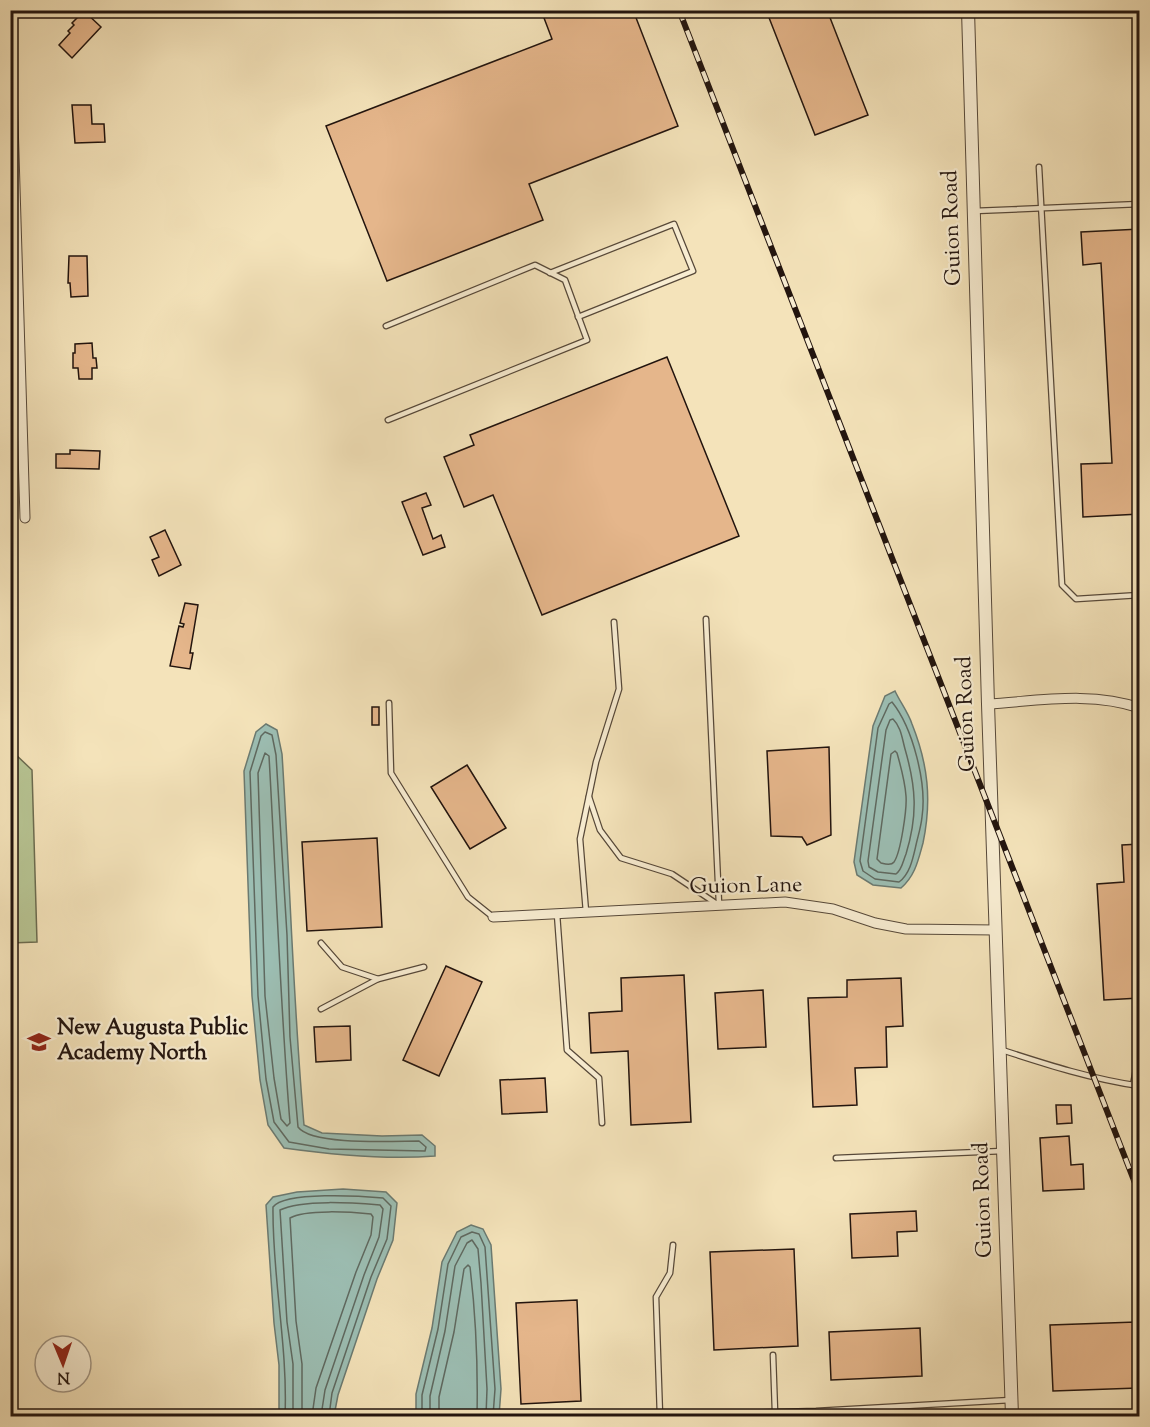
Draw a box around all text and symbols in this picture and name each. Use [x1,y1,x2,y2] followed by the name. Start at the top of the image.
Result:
[935,169,971,287] street label: Guion Road
[949,655,985,773] street label: Guion Road
[689,870,803,904] street label: Guion Lane
[57,1013,248,1070] place label: New Augusta Public Academy North
[26,1029,52,1055] school or university icon: New Augusta Public Academy North
[966,1141,1002,1259] street label: Guion Road
[33,1334,93,1394] north arrow
[56,1365,70,1388] text: N

